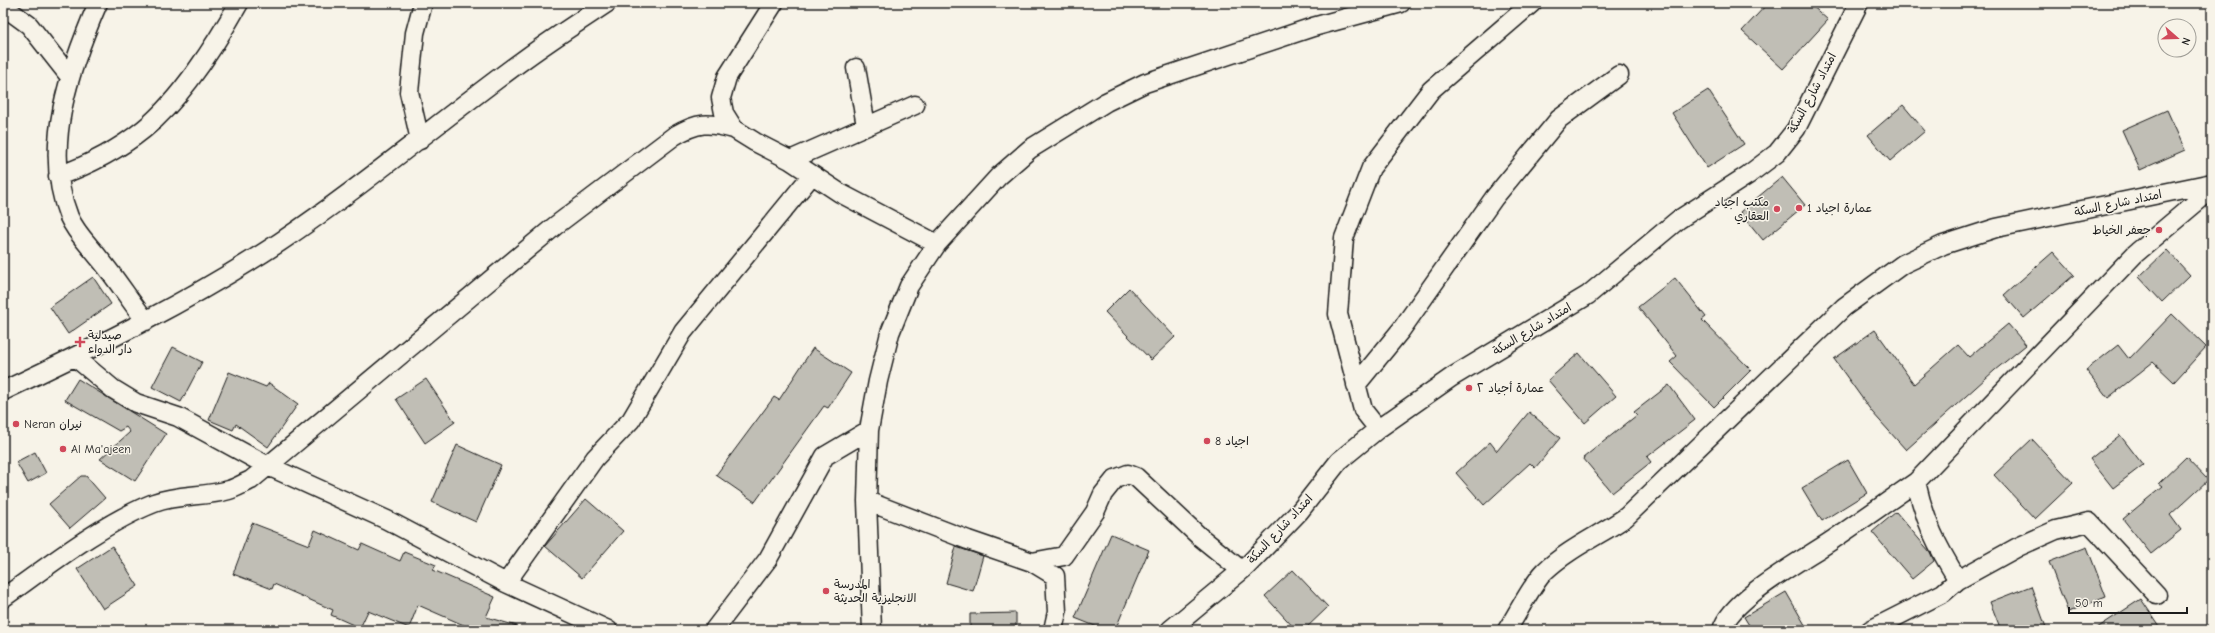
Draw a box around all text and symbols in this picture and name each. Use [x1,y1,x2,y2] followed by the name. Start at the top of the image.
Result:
[2157,18,2197,58] north arrow
[2179,36,2193,47] text: N
[1785,50,1841,137] street label: امتداد شارع السكة
[2073,187,2164,221] street label: امتداد شارع السكة
[1715,195,1769,225] place label: مكتب اجياد العقاري
[1807,201,1873,216] place label: عمارة اجياد 1
[1794,203,1804,213] marker: عمارة اجياد 1
[1772,204,1782,214] marker: مكتب اجياد العقاري
[2092,223,2151,238] place label: جعفر الخياط
[2154,225,2164,235] marker: جعفر الخياط
[1490,300,1575,360] street label: امتداد شارع السكة
[88,328,132,357] place label: صيدلية دار الدواء
[75,337,85,347] marker: صيدلية دار الدواء
[1477,381,1545,396] place label: عمارة أجياد ٢
[1464,383,1474,393] marker: عمارة أجياد ٢
[24,417,82,431] place label: Neran نيران
[11,419,21,429] marker: Neran نيران
[1215,434,1249,449] place label: اجياد 8
[1202,436,1212,446] marker: اجياد 8
[71,442,131,456] place label: Al Ma'ajeen
[58,444,68,454] marker: Al Ma'ajeen
[1244,492,1317,568] street label: امتداد شارع السكة
[834,577,916,606] place label: المدرسة الانجليزية الحديثة
[821,586,831,596] marker: المدرسة الانجليزية الحديثة
[2069,589,2187,615] scale bar
[2075,596,2103,610] text: 50 m

